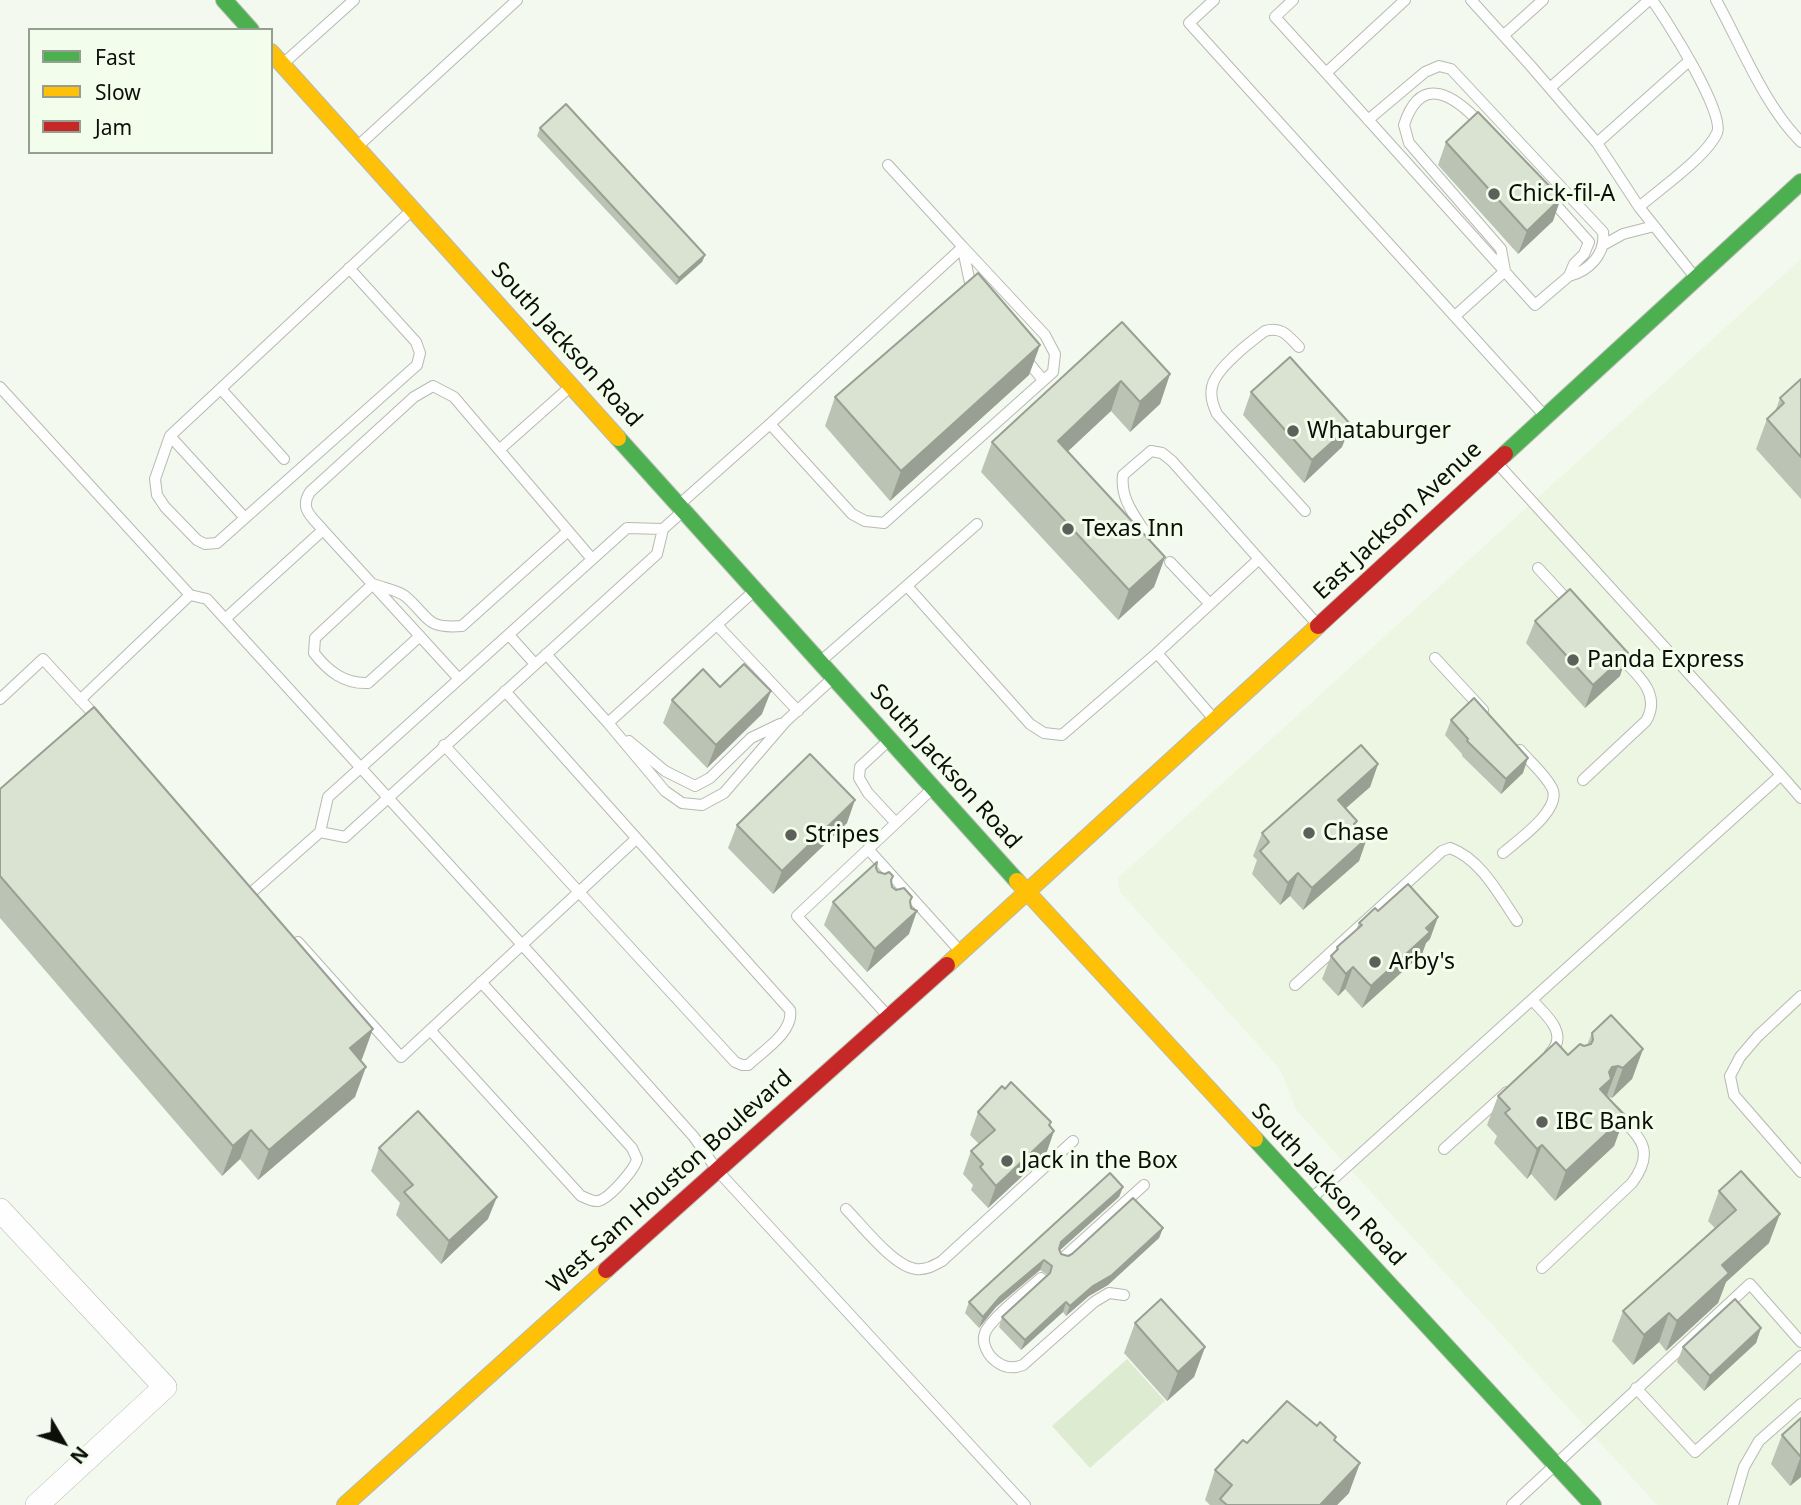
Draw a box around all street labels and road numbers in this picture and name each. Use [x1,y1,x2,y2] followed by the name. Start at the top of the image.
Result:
[485,257,647,433] street label: South Jackson Road
[1308,436,1488,606] street label: East Jackson Avenue
[864,679,1026,855] street label: South Jackson Road
[542,1065,798,1299] street label: West Sam Houston Boulevard
[1246,1098,1410,1272] street label: South Jackson Road

